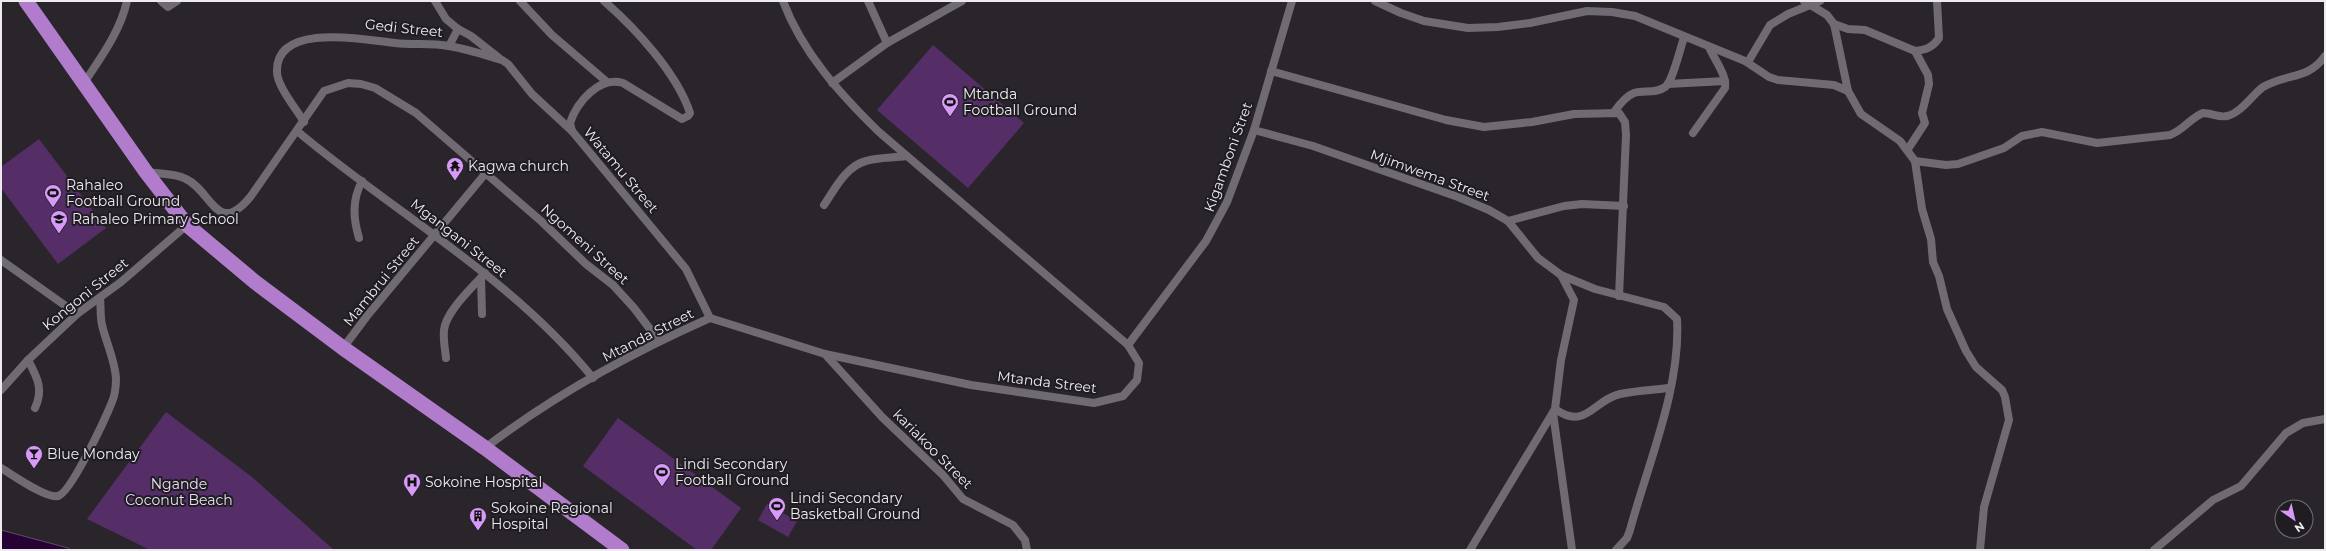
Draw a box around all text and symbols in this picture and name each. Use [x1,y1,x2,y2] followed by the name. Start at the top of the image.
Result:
[364,15,444,41] street label: Gedi Street
[963,85,1077,119] place label: Mtanda Football Ground
[940,92,960,117] sports icon: Mtanda Football Ground
[1200,99,1256,214] street label: Kigamboni Stret
[580,123,662,217] street label: Watamu Street
[1368,145,1492,205] street label: Mjimwema Street
[445,156,465,181] temple icon: Kagwa church
[468,157,569,175] place label: Kagwa church
[66,176,180,210] place label: Rahaleo Football Ground
[43,183,63,208] sports icon: Rahaleo Football Ground
[407,195,511,282] street label: Mgangani Street
[537,200,633,288] street label: Ngomeni Street
[49,209,69,234] school or university icon: Rahaleo Primary School
[72,210,239,228] place label: Rahaleo Primary School
[339,232,423,330] street label: Mambrui Street
[38,254,132,334] street label: Kongoni Street
[599,304,697,366] street label: Mtanda Street
[996,367,1098,397] street label: Mtanda Street
[889,405,977,493] street label: kariakoo Street
[24,444,44,469] bar icon: Blue Monday
[47,445,140,463] place label: Blue Monday
[675,455,789,489] place label: Lindi Secondary Football Ground
[652,462,672,487] sports icon: Lindi Secondary Football Ground
[402,472,422,497] hospital icon: Sokoine Hospital
[425,473,542,491] place label: Sokoine Hospital
[125,475,233,509] park label: Ngande Coconut Beach
[790,489,920,523] place label: Lindi Secondary Basketball Ground
[767,496,787,521] sports icon: Lindi Secondary Basketball Ground
[491,499,613,533] place label: Sokoine Regional Hospital
[2274,499,2314,539] north arrow
[468,506,488,531] building icon: Sokoine Regional Hospital
[2292,519,2307,536] text: N

